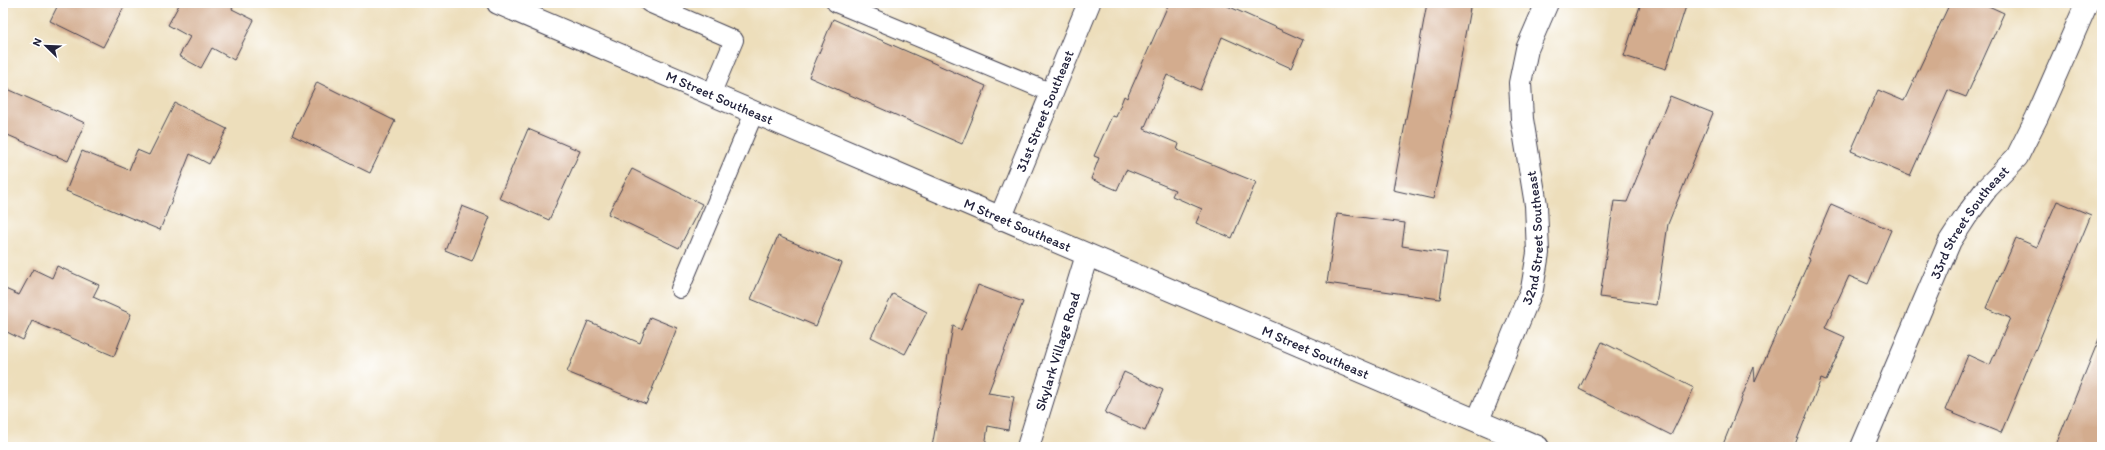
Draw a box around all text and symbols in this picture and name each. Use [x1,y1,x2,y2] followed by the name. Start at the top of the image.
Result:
[26,26,66,66] north arrow
[30,36,45,48] text: N
[1012,48,1078,174] street label: 31st Street Southeast
[663,68,776,128] street label: M Street Southeast
[1927,162,2013,282] street label: 33rd Street Southeast
[1518,170,1547,307] street label: 32nd Street Southeast
[961,195,1074,256] street label: M Street Southeast
[1032,290,1084,413] street label: Skylark Village Road
[1259,322,1372,383] street label: M Street Southeast

